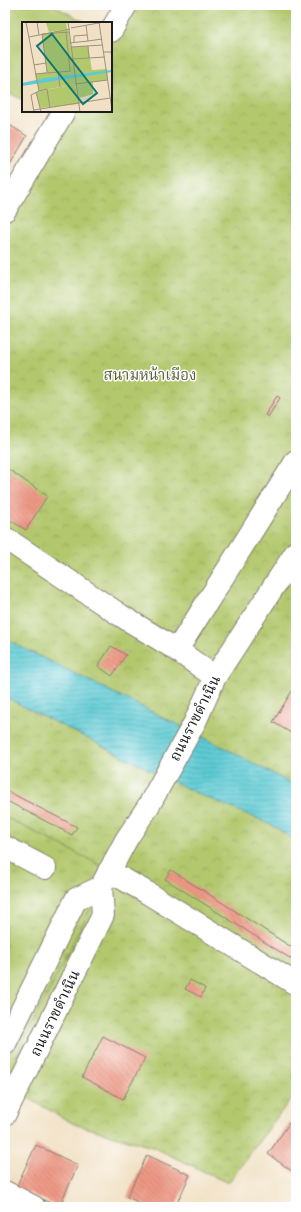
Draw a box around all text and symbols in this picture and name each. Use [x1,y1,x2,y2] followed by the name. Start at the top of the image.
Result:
[22,22,112,112] inset map
[104,365,196,385] park label: สนามหน้าเมือง
[165,671,225,764] street label: ถนนราขดำเนิน
[25,966,85,1060] street label: ถนนราขดำเนิน

